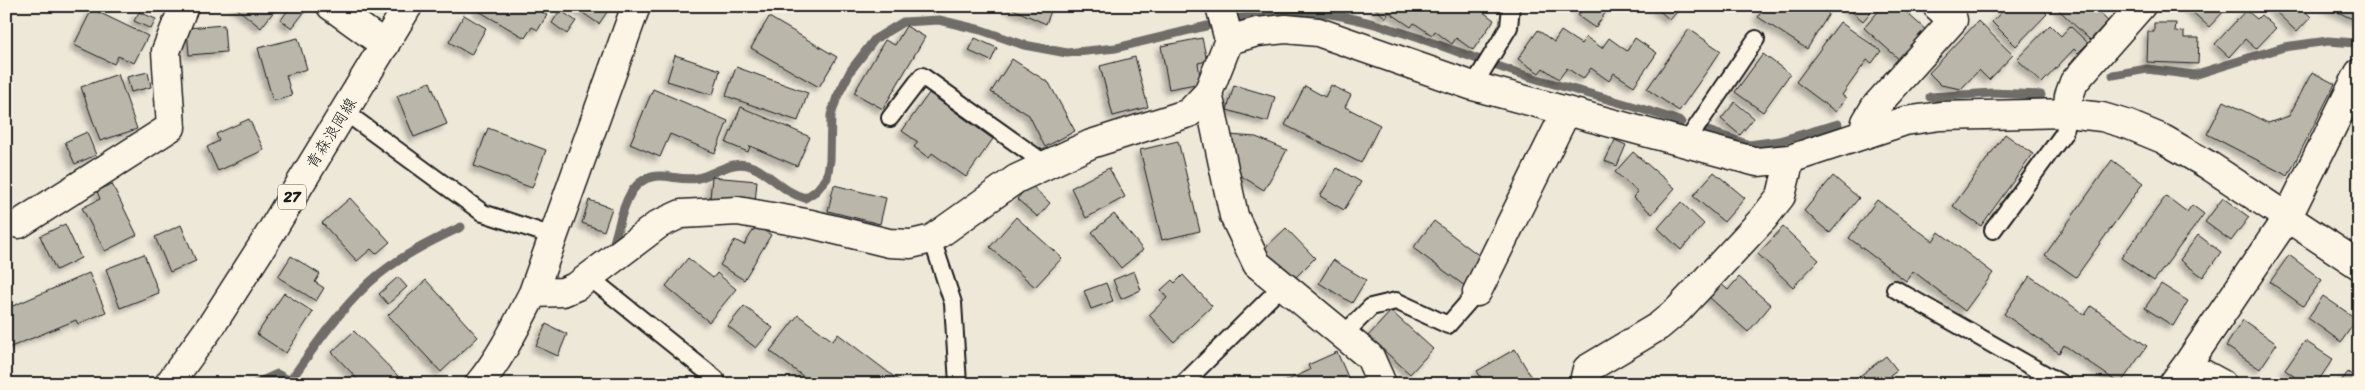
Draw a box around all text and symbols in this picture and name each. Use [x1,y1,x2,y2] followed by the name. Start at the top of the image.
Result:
[298,91,364,175] street label: 青森浪岡線
[278,184,306,210] road number: 27

